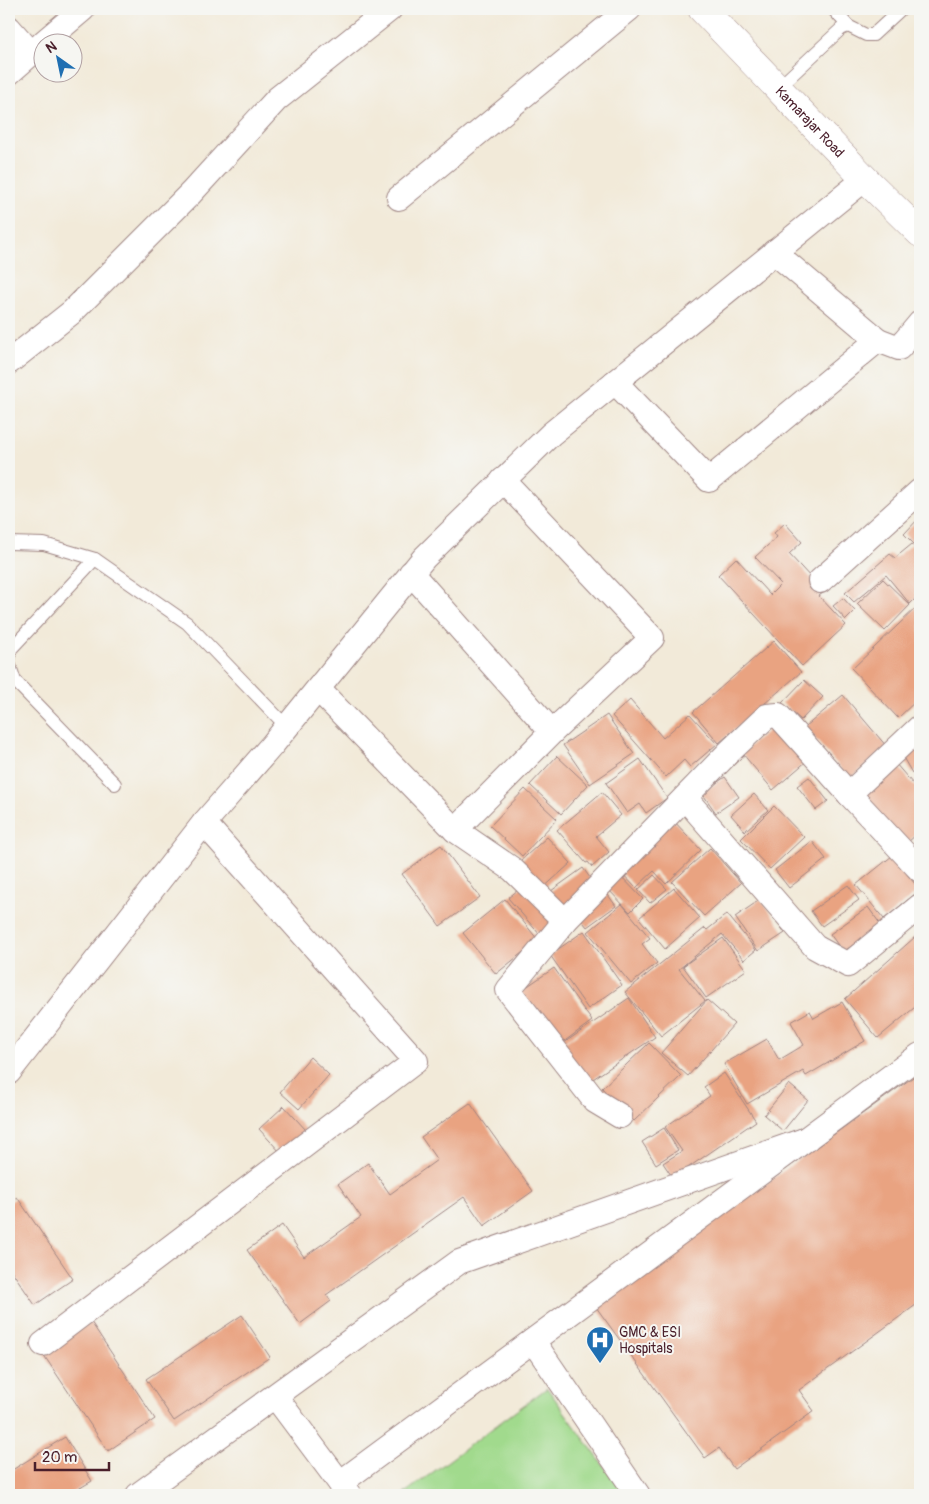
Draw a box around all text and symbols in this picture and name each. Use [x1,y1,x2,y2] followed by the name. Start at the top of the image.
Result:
[32,32,82,82] north arrow
[43,38,60,57] text: N
[772,83,848,161] street label: Kamarajar Road
[619,1324,681,1357] place label: GMC & ESI Hospitals
[585,1325,615,1364] hospital icon: GMC & ESI Hospitals
[35,1439,109,1471] scale bar
[42,1448,77,1467] text: 20 m

